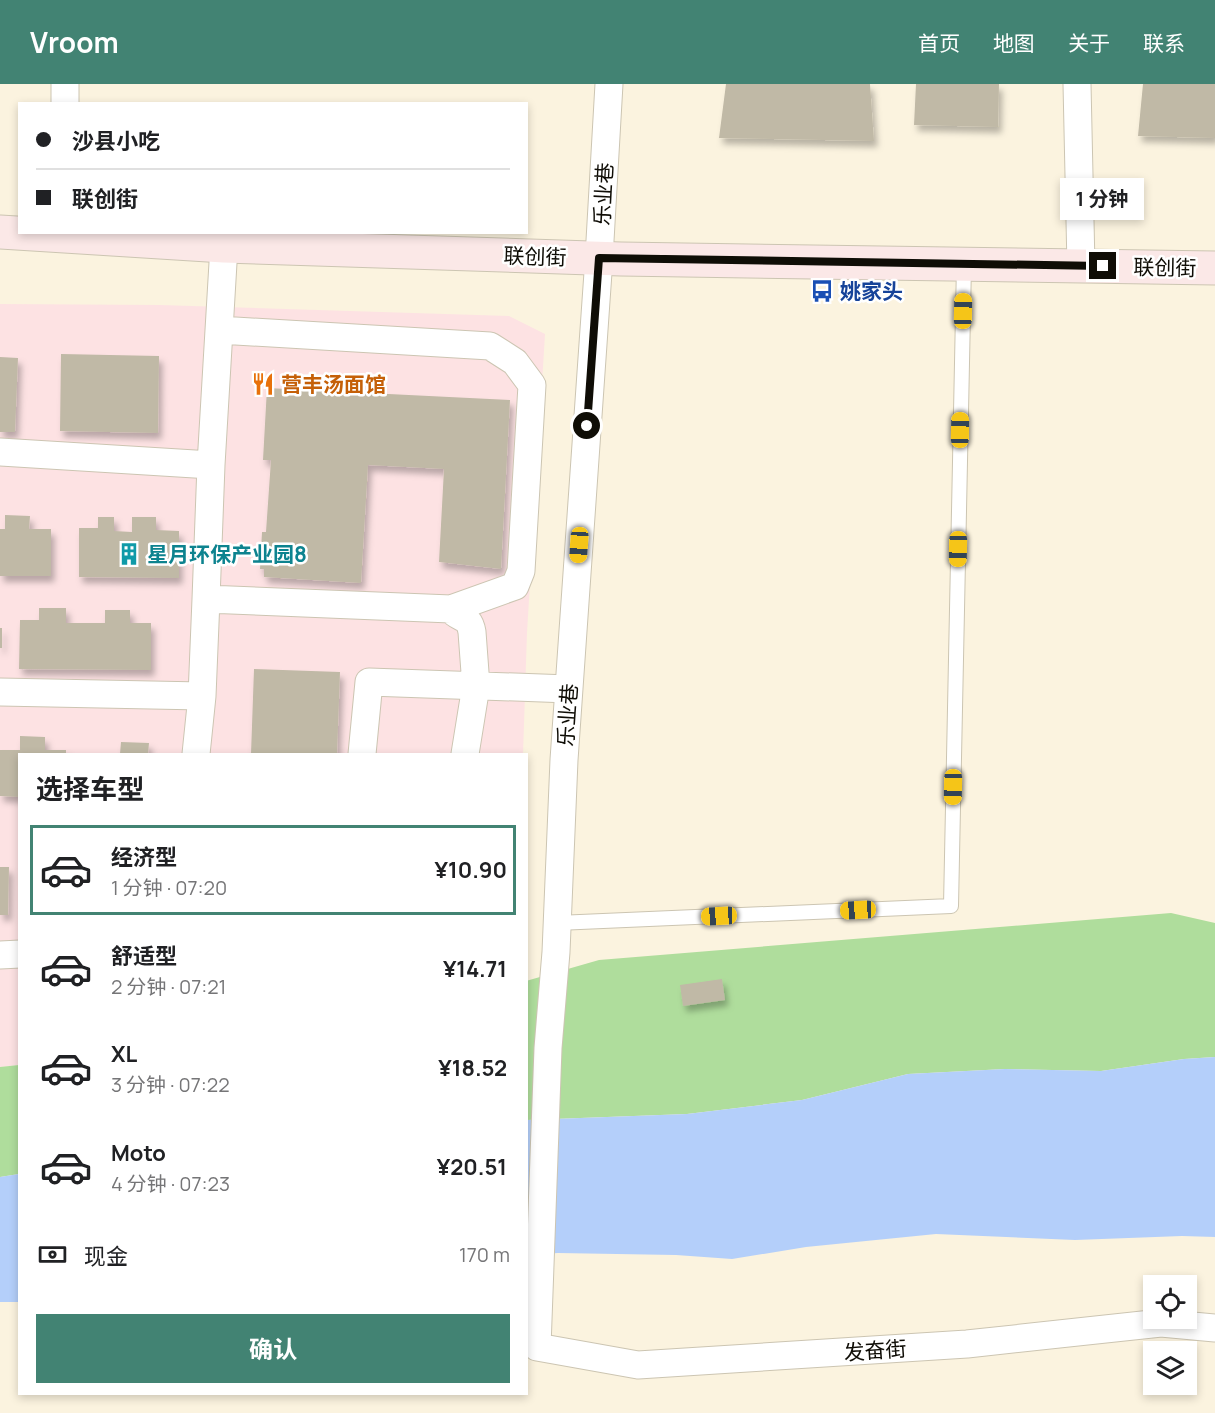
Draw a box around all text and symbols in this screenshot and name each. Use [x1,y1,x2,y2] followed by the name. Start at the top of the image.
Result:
[30,23,119,61] text: Vroom
[918,29,960,57] text: 首页
[993,29,1035,57] text: 地图
[1068,29,1110,57] text: 关于
[1143,29,1185,57] text: 联系
[72,126,160,156] text: 沙县小吃
[587,162,619,226] street label: 乐业巷
[1061,179,1145,221] callout: 1 分钟
[72,184,138,214] text: 联创街
[1076,185,1128,212] text: 1 分钟
[503,241,567,271] street label: 联创街
[1089,252,1116,279] route end
[1133,252,1197,282] street label: 联创街
[840,277,903,305] place label: 姚家头
[809,278,835,304] bus stop icon: 姚家头
[954,293,972,329] car
[281,370,386,398] place label: 营丰汤面馆
[250,371,276,397] restaurant icon: 营丰汤面馆
[573,412,600,439] route start
[951,412,969,448] car
[569,526,589,564] car
[949,531,967,567] car
[147,540,307,568] place label: 星月环保产业园8
[116,541,142,567] building icon: 星月环保产业园8
[551,683,583,747] street label: 乐业巷
[944,769,962,805] car
[36,770,144,807] text: 选择车型
[111,842,177,872] text: 经济型
[39,843,93,897] icon: car
[435,855,507,885] text: ¥10.90
[111,874,227,901] text: 1 分钟 · 07:20
[840,900,876,920] car
[701,906,737,926] car
[111,941,177,971] text: 舒适型
[39,942,93,996] icon: car
[443,954,507,984] text: ¥14.71
[111,973,226,1000] text: 2 分钟 · 07:21
[111,1039,137,1069] text: XL
[39,1041,93,1095] icon: car
[438,1053,507,1083] text: ¥18.52
[111,1071,230,1098] text: 3 分钟 · 07:22
[111,1138,166,1168] text: Moto
[39,1140,93,1194] icon: car
[437,1152,507,1182] text: ¥20.51
[111,1170,230,1197] text: 4 分钟 · 07:23
[36,1238,69,1271] icon: cash
[84,1241,128,1271] text: 现金
[459,1241,510,1268] text: 170 m
[1143,1275,1197,1395] map controls
[1143,1275,1197,1329] button: locate
[36,1314,510,1383] button: 确认
[843,1334,907,1366] street label: 发奋街
[1143,1341,1197,1395] button: layers

